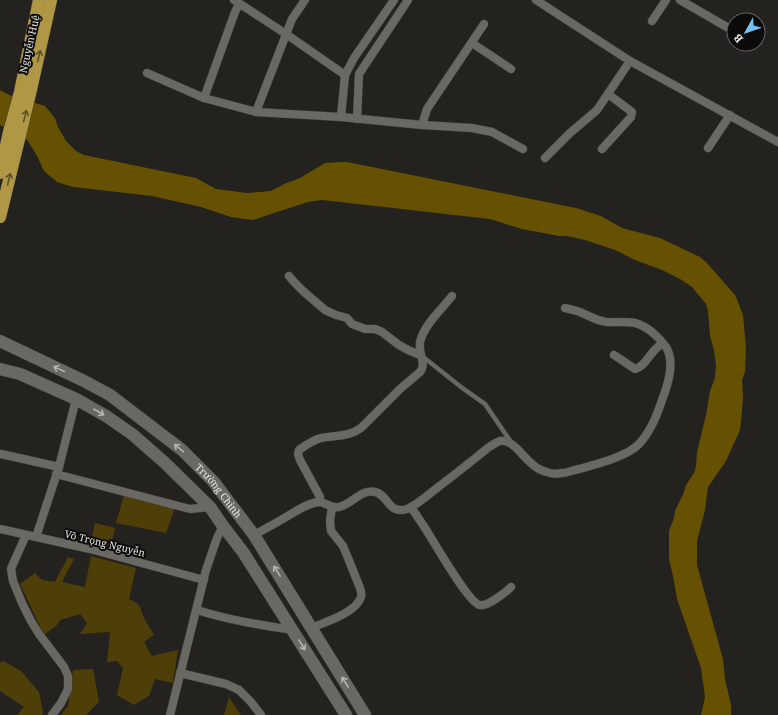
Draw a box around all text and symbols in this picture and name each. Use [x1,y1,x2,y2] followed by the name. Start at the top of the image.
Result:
[726,12,766,52] north arrow
[16,14,42,74] street label: Nguyễn Huệ
[730,31,746,46] text: B
[35,49,43,62] one-way arrow
[21,110,29,123] one-way arrow
[6,173,13,186] one-way arrow
[53,365,65,372] one-way arrow
[93,409,105,417] one-way arrow
[173,444,184,453] one-way arrow
[192,460,246,521] street label: Trường Chinh
[63,526,147,560] street label: Võ Trọng Nguyễn
[272,565,280,577] one-way arrow
[299,639,307,651] one-way arrow
[340,676,348,688] one-way arrow

